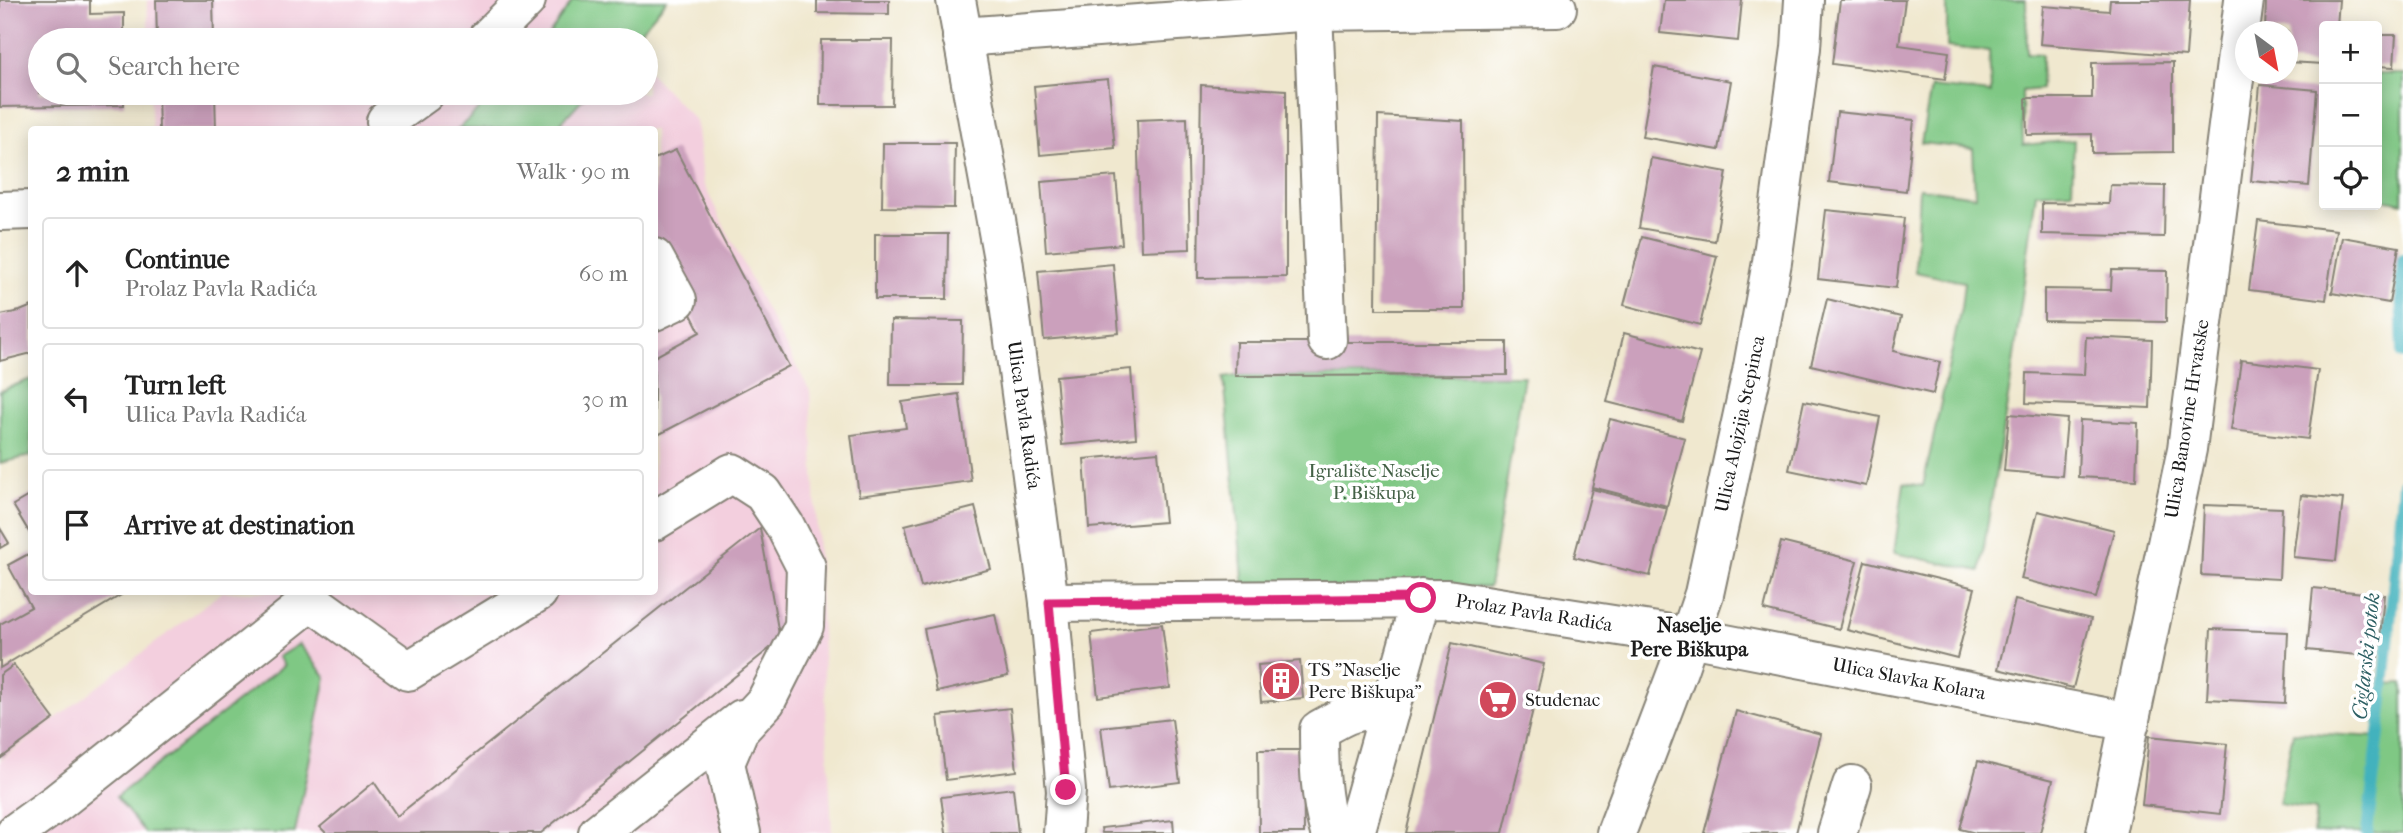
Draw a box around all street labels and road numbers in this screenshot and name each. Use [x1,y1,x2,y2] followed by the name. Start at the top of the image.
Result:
[2160,318,2214,520] street label: Ulica Banovine Hrvatske
[1711,333,1770,514] street label: Ulica Alojzija Stepinca
[1003,339,1045,491] street label: Ulica Pavla Radića
[1454,590,1614,636] street label: Prolaz Pavla Radića
[1830,653,1988,705] street label: Ulica Slavka Kolara

